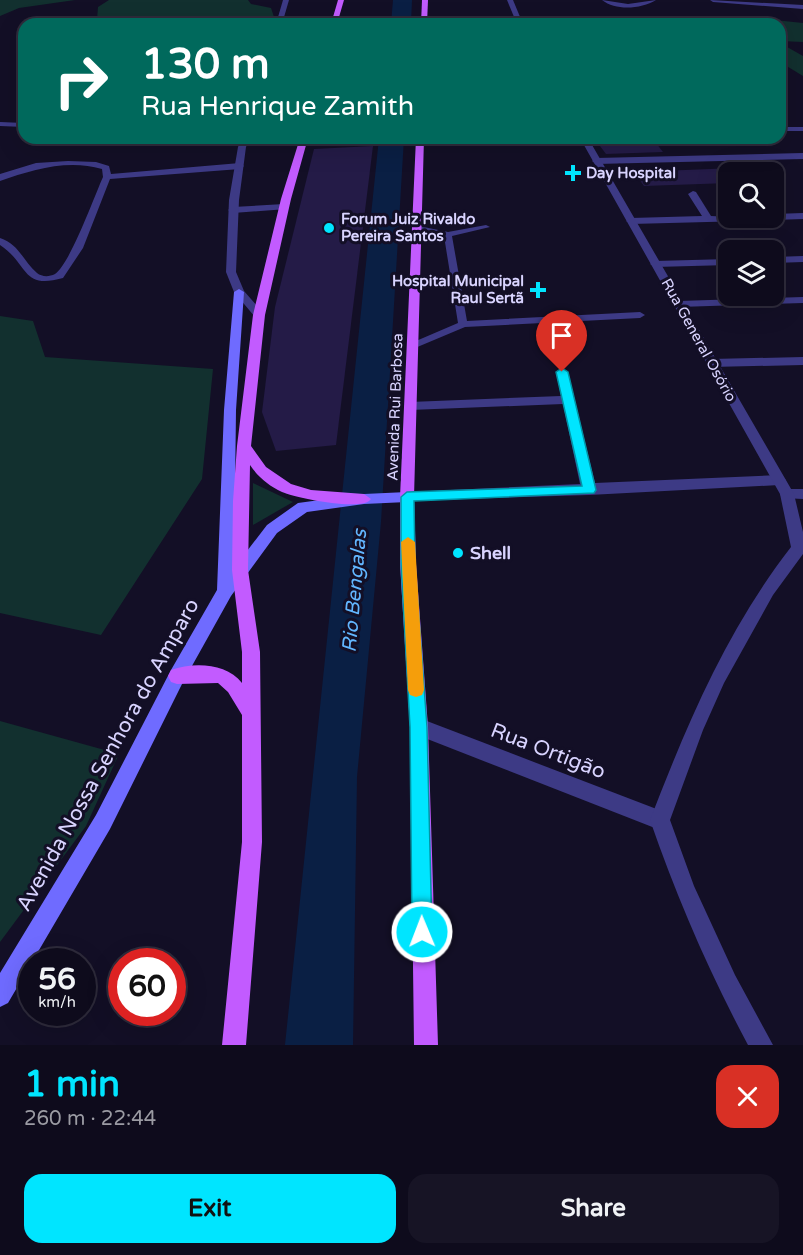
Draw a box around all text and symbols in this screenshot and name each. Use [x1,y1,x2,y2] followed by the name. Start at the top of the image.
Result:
[141,39,270,90] text: 130 m
[42,42,120,120] icon: right
[141,90,414,123] text: Rua Henrique Zamith
[718,162,784,306] map controls
[718,162,784,228] button: search
[564,164,582,182] marker: Day Hospital
[586,164,676,183] place label: Day Hospital
[341,210,475,245] place label: Forum Juiz Rivaldo Pereira Santos
[322,221,336,235] marker: Forum Juiz Rivaldo Pereira Santos
[718,240,784,306] button: layers
[392,272,524,307] place label: Hospital Municipal Raul Sertã
[658,275,740,405] street label: Rua General Osório
[529,281,547,299] marker: Hospital Municipal Raul Sertã
[536,310,587,372] pin
[545,319,578,352] icon: arrive
[383,333,407,481] street label: Avenida Rui Barbosa
[338,527,372,654] water label: Rio Bengalas
[470,542,511,564] place label: Shell
[451,546,465,560] marker: Shell
[11,594,205,916] street label: Avenida Nossa Senhora do Amparo
[487,718,609,784] street label: Rua Ortigão
[390,900,454,964] position arrow
[108,948,186,1026] speed limit sign: 60
[38,961,76,998] text: 56
[38,993,76,1011] text: km/h
[24,1063,120,1106] text: 1 min
[716,1065,779,1128] button: close
[24,1107,156,1131] text: 260 m · 22:44
[24,1174,396,1243] button: Exit
[408,1174,779,1243] button: Share

